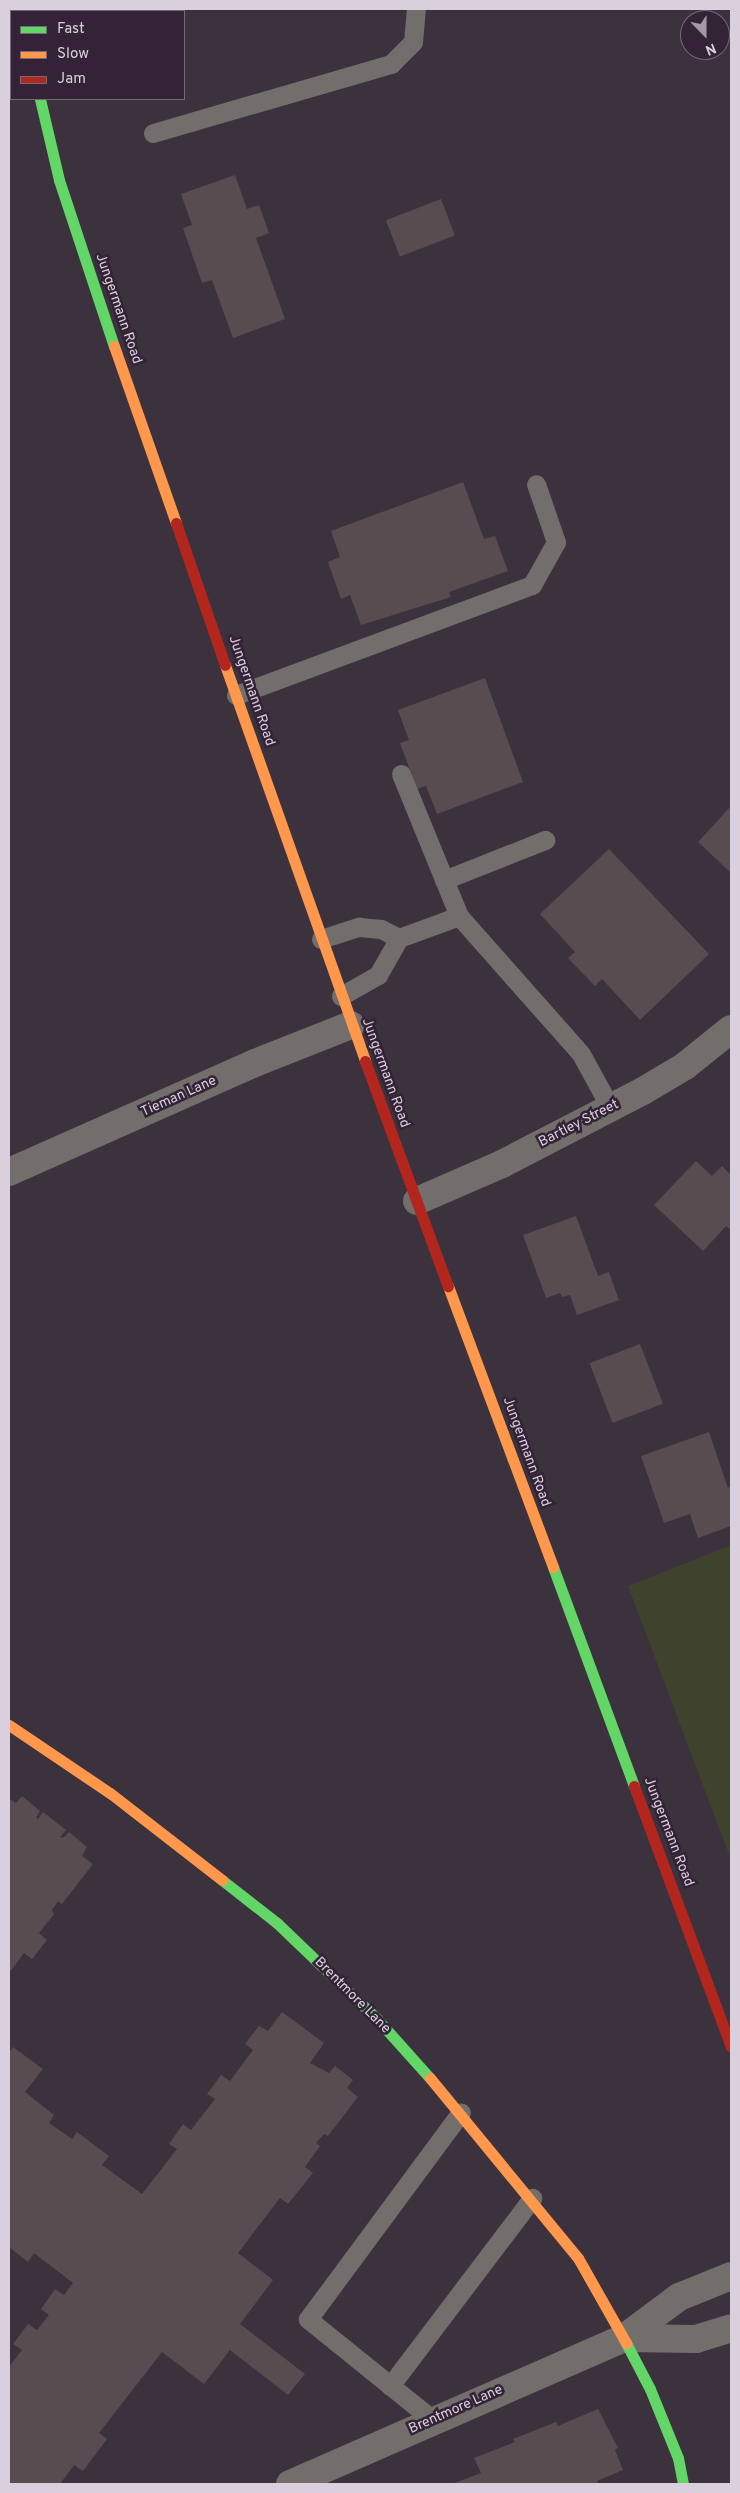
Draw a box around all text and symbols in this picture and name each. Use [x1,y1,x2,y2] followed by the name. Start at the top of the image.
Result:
[10,10,185,100] legend
[680,10,730,60] north arrow
[57,20,85,39] text: Fast
[703,39,718,58] text: N
[57,45,89,64] text: Slow
[57,70,86,89] text: Jam
[91,252,145,366] street label: Jungermann Road
[224,634,278,748] street label: Jungermann Road
[357,1016,413,1130] street label: Jungermann Road
[139,1073,219,1121] street label: Tieman Lane
[536,1097,622,1151] street label: Bartley Street
[498,1395,554,1509] street label: Jungermann Road
[639,1775,697,1889] street label: Jungermann Road
[310,1954,394,2038] street label: Brentmore Lane
[406,2382,506,2438] street label: Brentmore Lane

